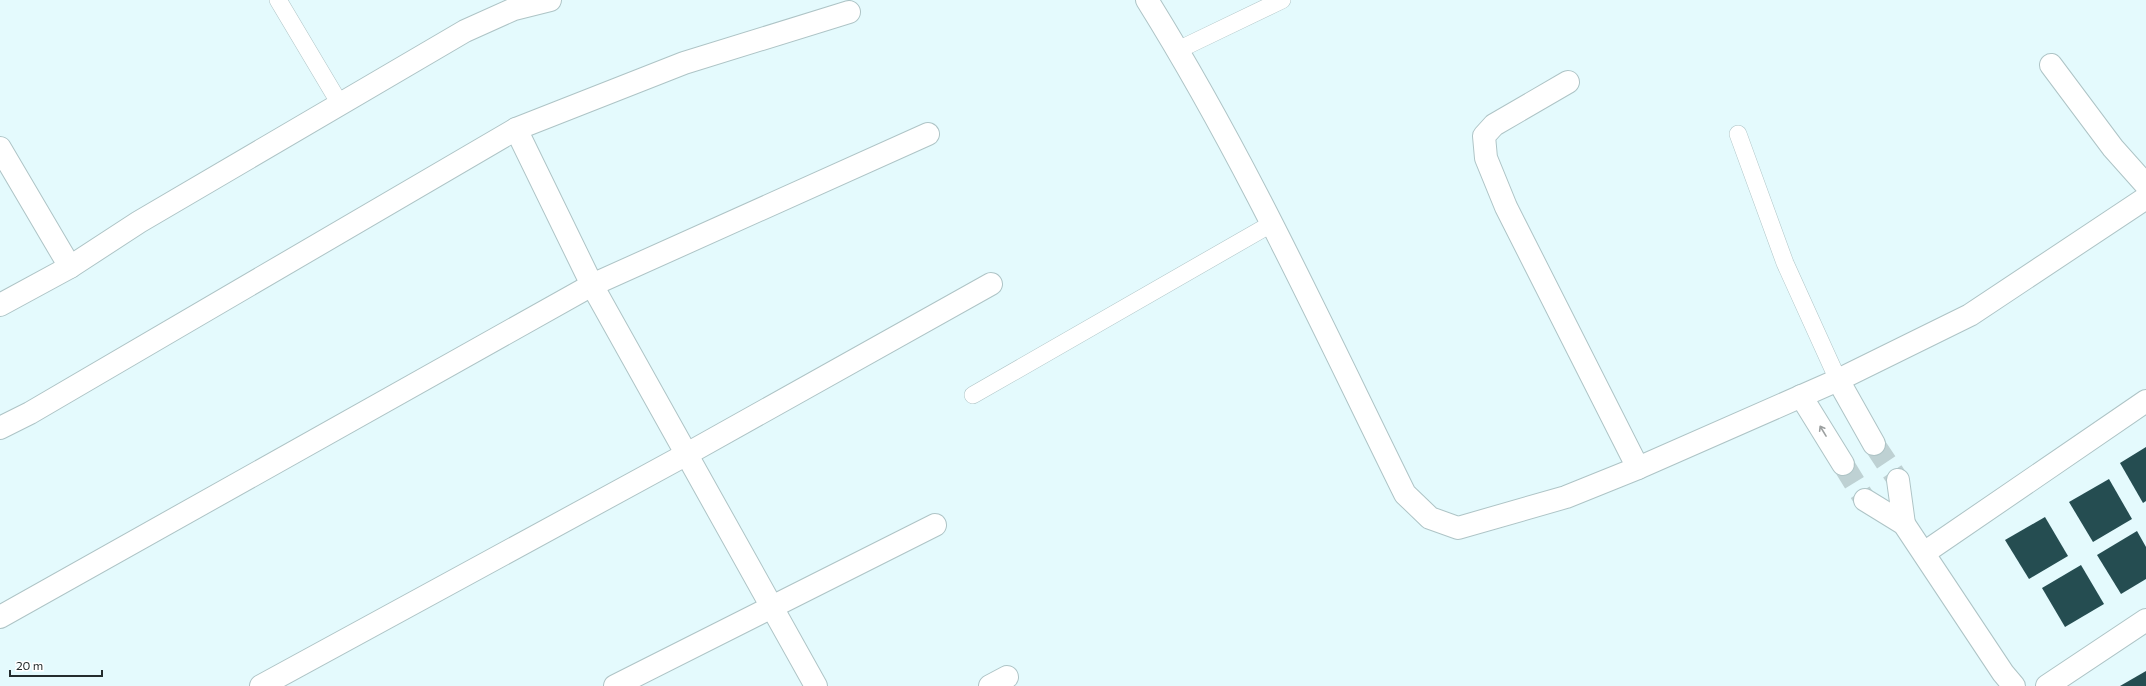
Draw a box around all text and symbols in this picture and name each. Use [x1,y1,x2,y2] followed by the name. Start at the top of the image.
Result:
[1818,425,1826,437] one-way arrow
[10,652,102,678] scale bar
[16,658,43,672] text: 20 m

